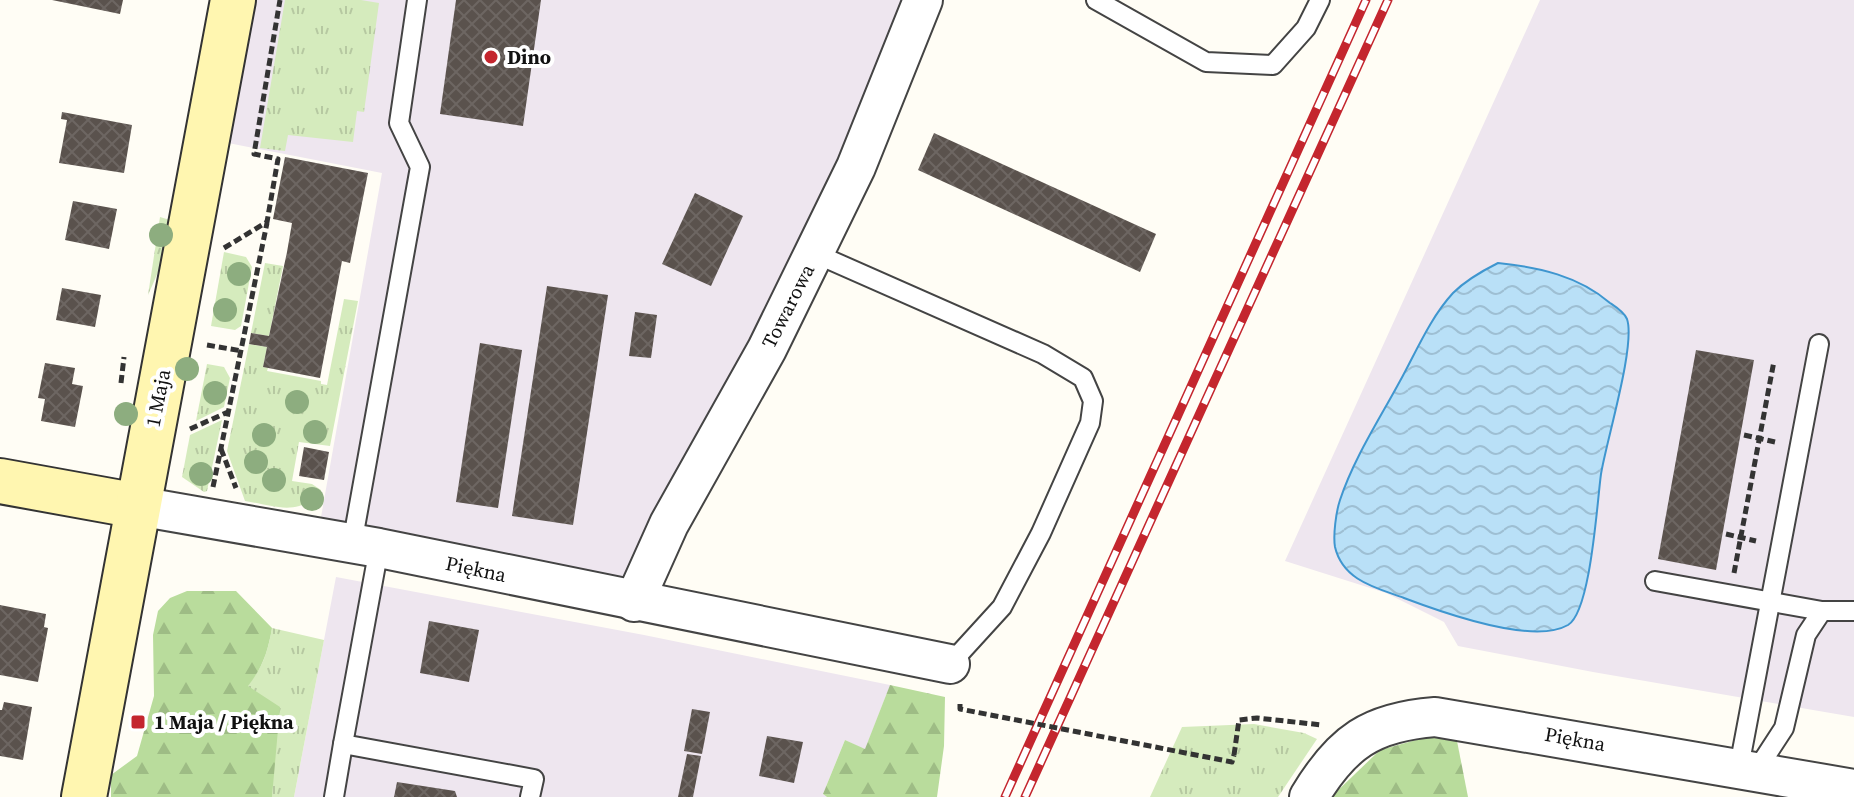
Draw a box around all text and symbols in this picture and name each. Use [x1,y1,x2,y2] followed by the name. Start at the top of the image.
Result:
[507,43,551,71] place label: Dino
[482,48,500,66] marker: Dino
[755,258,822,353] street label: Towarowa
[139,366,177,429] street label: 1 Maja
[443,549,510,589] street label: Piękna
[154,708,294,736] place label: 1 Maja / Piękna
[129,713,147,731] marker: 1 Maja / Piękna
[1542,720,1608,758] street label: Piękna

